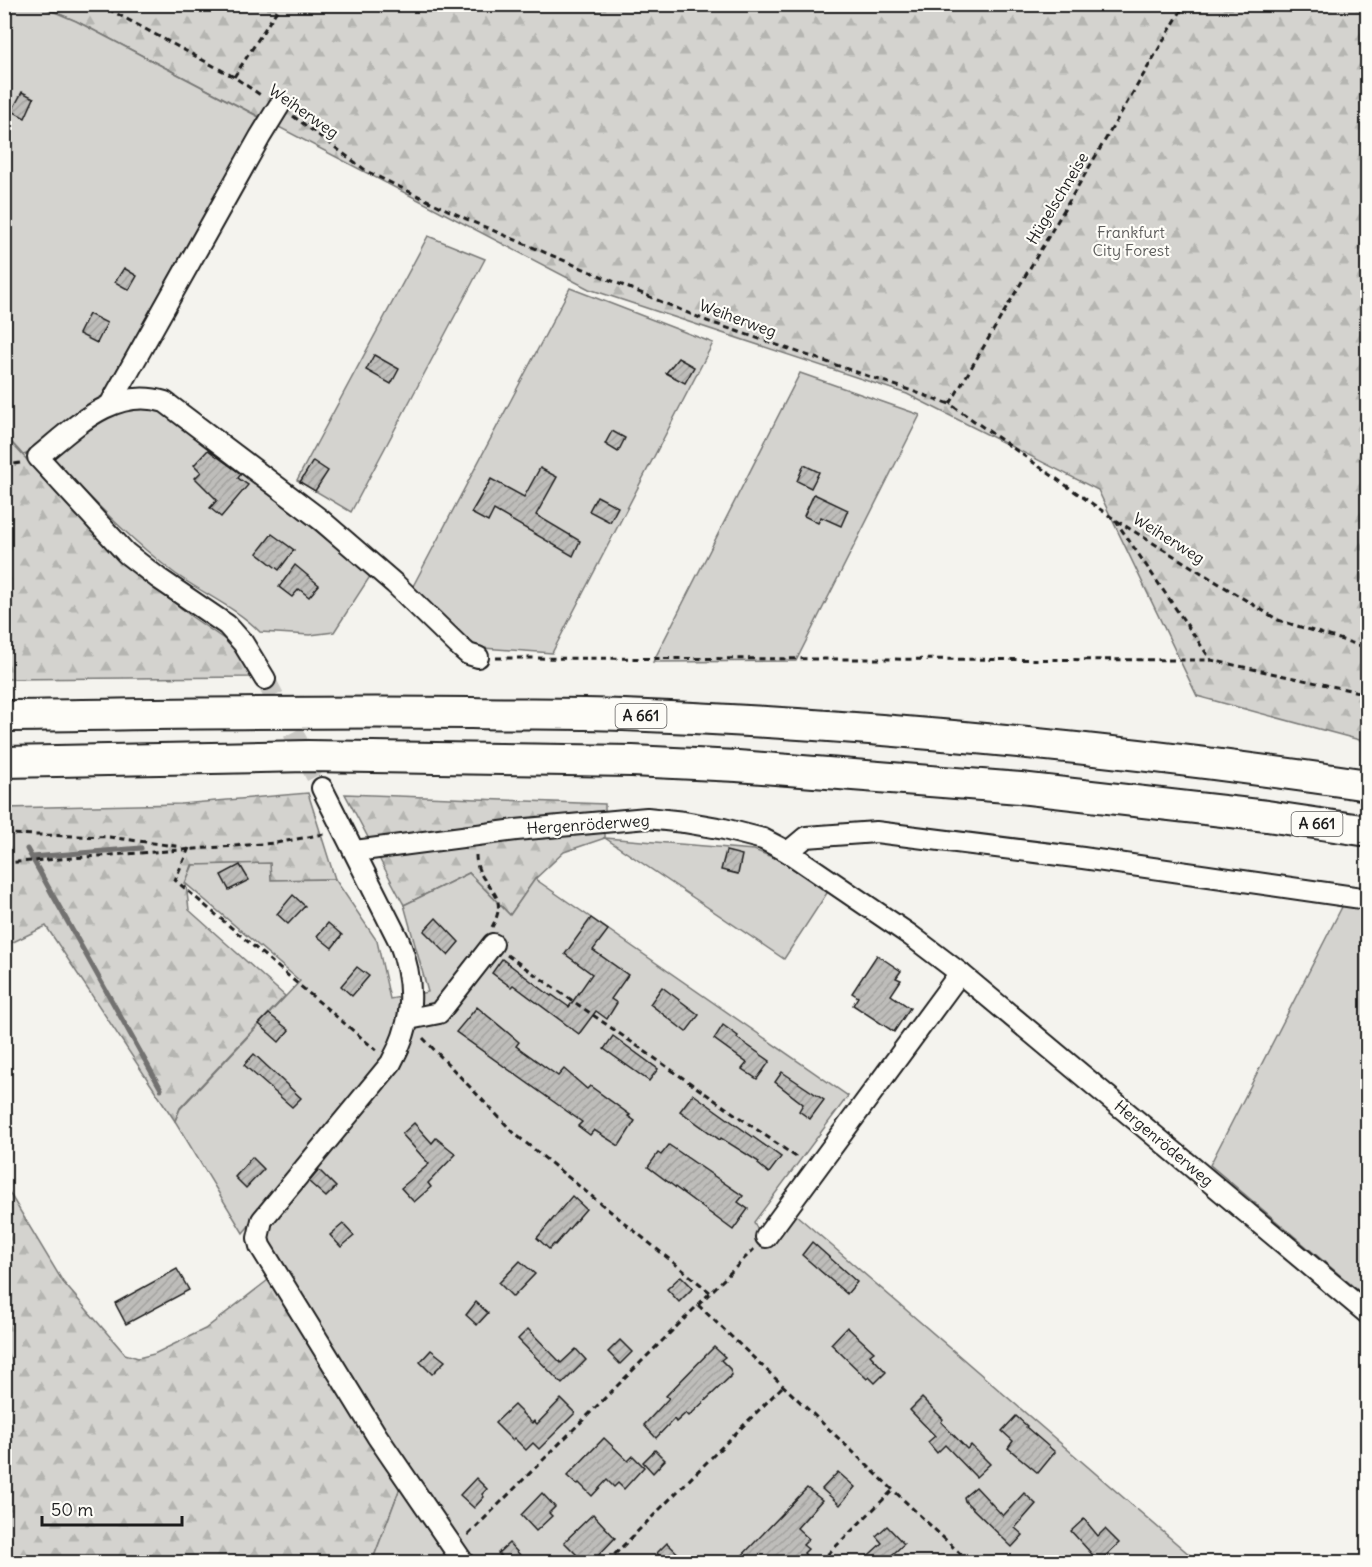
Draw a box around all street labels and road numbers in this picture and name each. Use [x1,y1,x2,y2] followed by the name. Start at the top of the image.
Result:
[265,80,343,142] street label: Weiherweg
[1022,148,1092,248] street label: Hügelschneise
[697,295,779,341] street label: Weiherweg
[1129,508,1209,568] street label: Weiherweg
[616,704,666,728] road number: A 661
[526,810,650,838] street label: Hergenröderweg
[1292,812,1342,836] road number: A 661
[1110,1096,1218,1190] street label: Hergenröderweg

